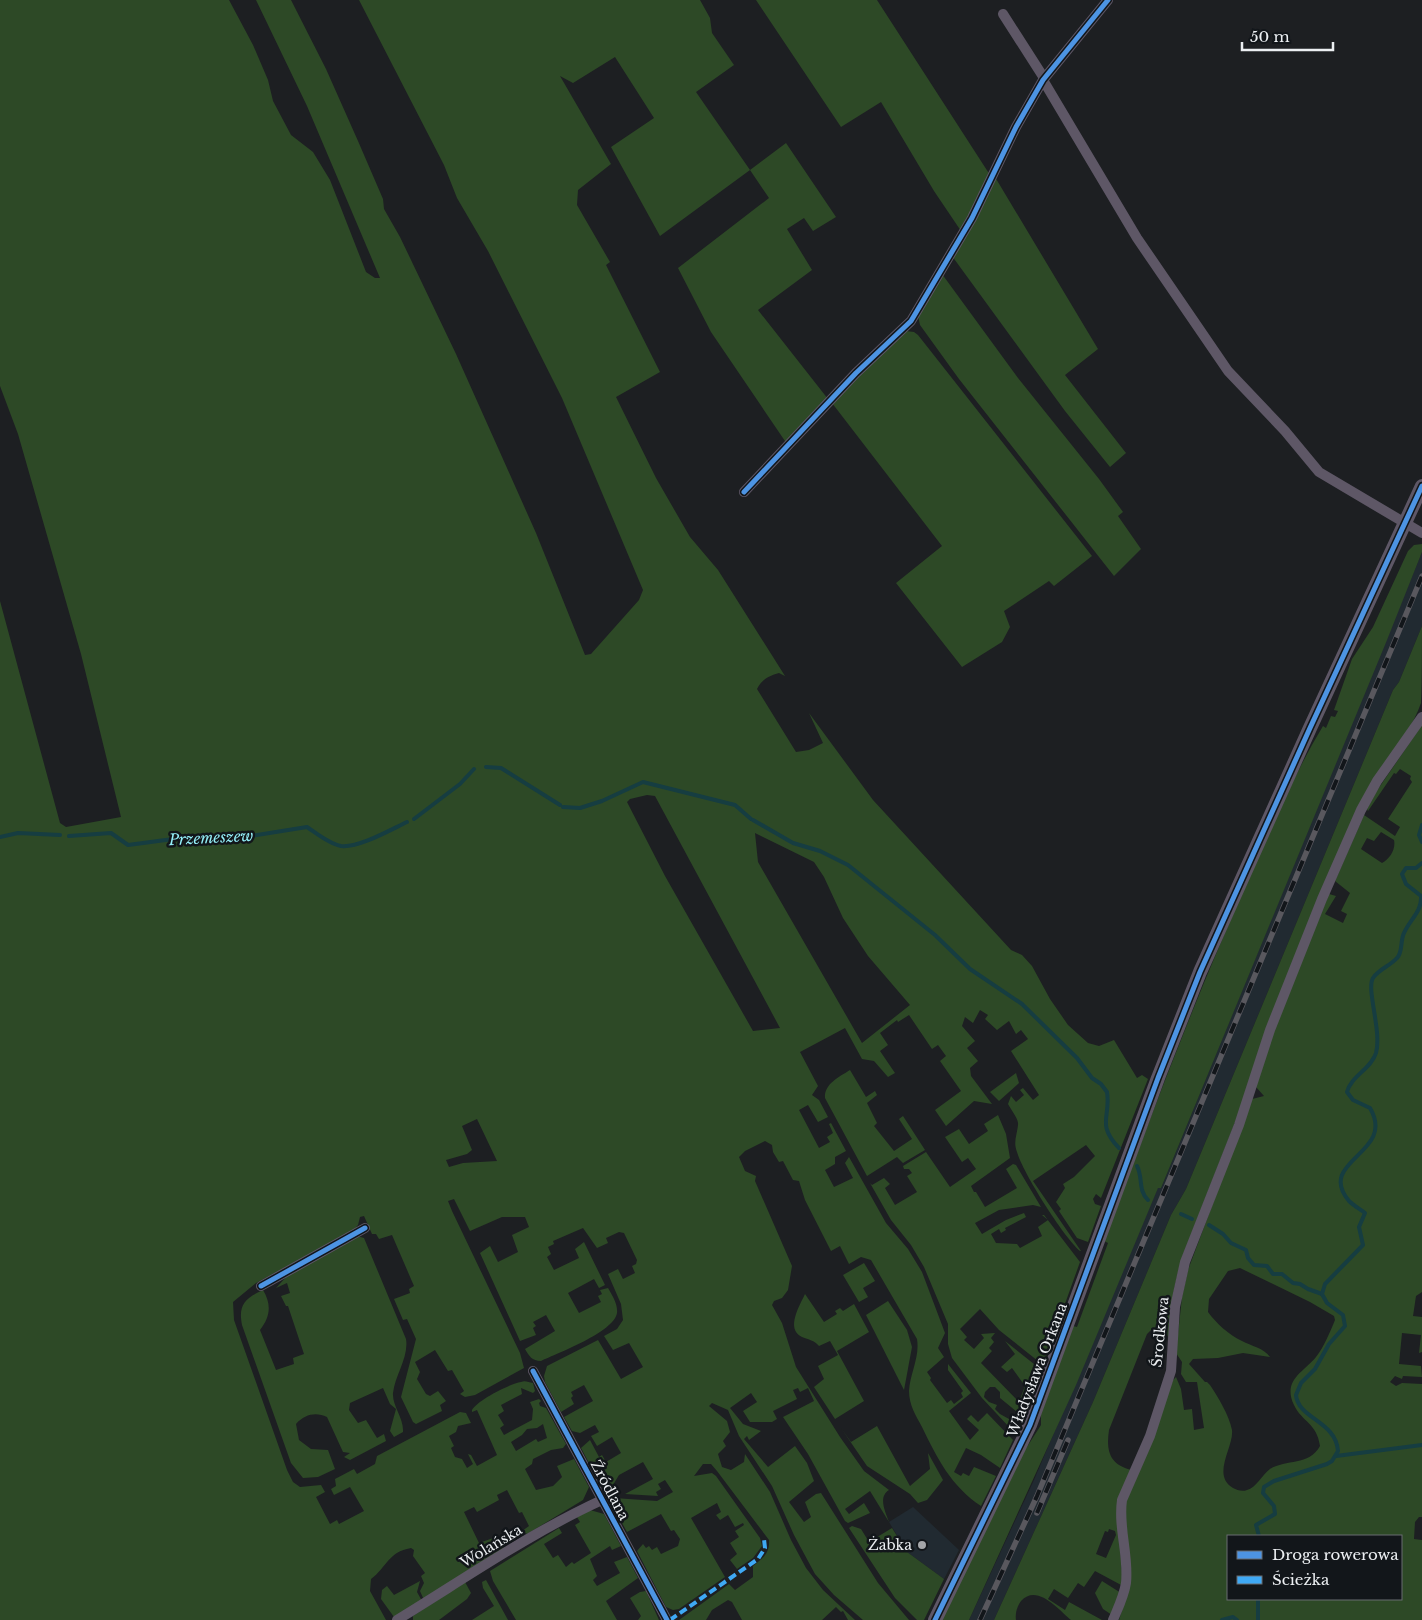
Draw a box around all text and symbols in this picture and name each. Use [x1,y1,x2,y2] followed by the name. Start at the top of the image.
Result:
[1242,20,1333,52] scale bar
[1250,27,1290,46] text: 50 m
[167,826,254,849] water label: Przemeszew
[1146,1296,1173,1368] street label: Środkowa
[1003,1300,1071,1441] street label: Władysława Orkana
[587,1457,633,1523] street label: Źródlana
[456,1520,526,1572] street label: Wolańska
[1227,1535,1402,1600] legend
[868,1536,912,1554] place label: Żabka
[916,1539,928,1551] marker: Żabka
[1272,1545,1399,1564] text: Droga rowerowa
[1272,1570,1330,1589] text: Ścieżka

